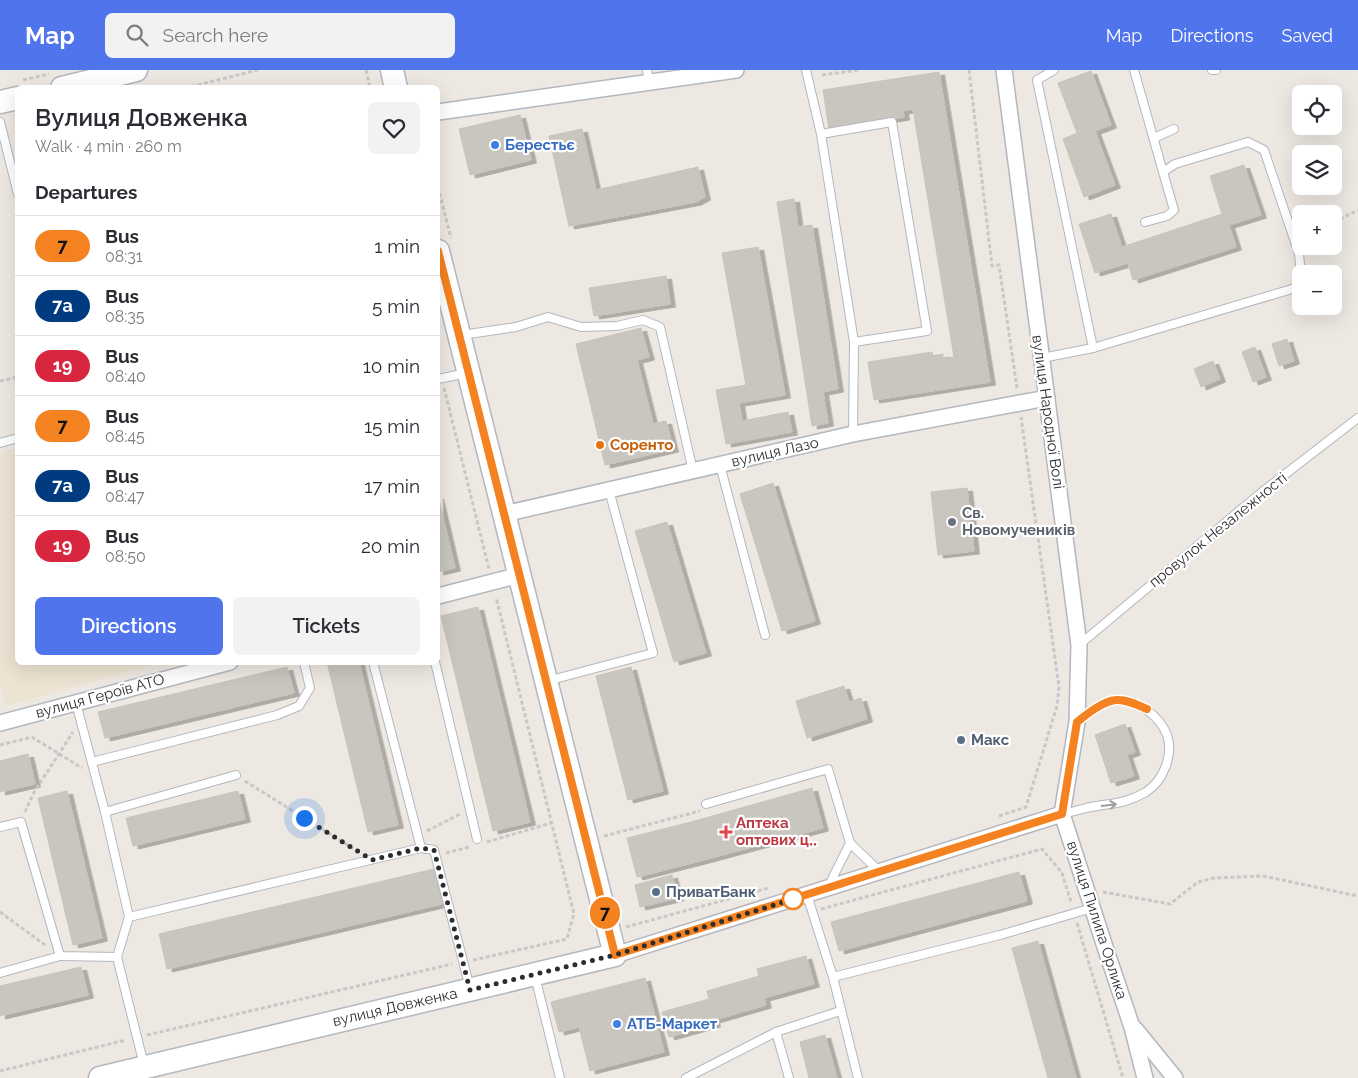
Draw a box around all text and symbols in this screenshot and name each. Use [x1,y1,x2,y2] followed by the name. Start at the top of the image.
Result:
[105,13,455,58] search box
[25,21,75,50] text: Map
[123,21,151,49] icon: search
[163,24,268,46] text: Search here
[1106,25,1142,46] text: Map
[1170,25,1254,46] text: Directions
[1282,25,1333,46] text: Saved
[1292,85,1342,315] map controls
[1292,85,1342,135] button: locate
[368,102,420,154] button: heart
[35,103,248,132] text: Вулиця Довженка
[505,136,575,154] place label: Берестьє
[35,137,182,156] text: Walk · 4 min · 260 m
[489,139,501,151] marker: Берестьє
[1292,145,1342,195] button: layers
[35,181,137,203] text: Departures
[1292,205,1342,255] button: +
[105,225,139,247] text: Bus
[57,235,68,256] text: 7
[374,235,420,257] text: 1 min
[105,247,143,266] text: 08:31
[1292,265,1342,315] button: −
[105,285,139,307] text: Bus
[52,295,73,316] text: 7а
[372,295,420,317] text: 5 min
[105,307,145,326] text: 08:35
[1028,334,1068,490] street label: вулиця Народної Волі
[105,345,139,367] text: Bus
[53,355,72,376] text: 19
[363,355,420,377] text: 10 min
[105,367,146,386] text: 08:40
[105,405,139,427] text: Bus
[57,415,68,436] text: 7
[364,415,420,437] text: 15 min
[105,427,145,446] text: 08:45
[730,433,820,471] street label: вулиця Лазо
[610,436,673,454] place label: Соренто
[594,439,606,451] marker: Соренто
[105,465,139,487] text: Bus
[1145,469,1291,591] street label: провулок Незалежності
[52,475,73,496] text: 7а
[364,475,420,497] text: 17 min
[105,487,145,506] text: 08:47
[962,504,1075,539] place label: Св. Новомучеників
[946,516,958,528] marker: Св. Новомучеників
[105,525,139,547] text: Bus
[53,535,72,556] text: 19
[361,535,420,557] text: 20 min
[105,547,146,566] text: 08:50
[35,597,223,655] button: Directions
[233,597,420,655] button: Tickets
[34,670,166,722] street label: вулиця Героїв АТО
[971,731,1010,749] place label: Макс
[955,734,967,746] marker: Макс
[1101,800,1117,810] one-way arrow
[292,806,317,831] your location
[736,814,817,849] place label: Аптека оптових ц‥
[720,826,732,838] marker: Аптека оптових ц‥
[1063,839,1131,1001] street label: вулиця Пилипа Орлика
[666,883,757,901] place label: ПриватБанк
[650,886,662,898] marker: ПриватБанк
[782,888,804,910] unlabelled marker
[589,897,621,929] line badge: 7
[600,902,610,923] text: 7
[331,984,459,1030] street label: вулиця Довженка
[627,1015,718,1033] place label: АТБ-Маркет
[611,1018,623,1030] marker: АТБ-Маркет

